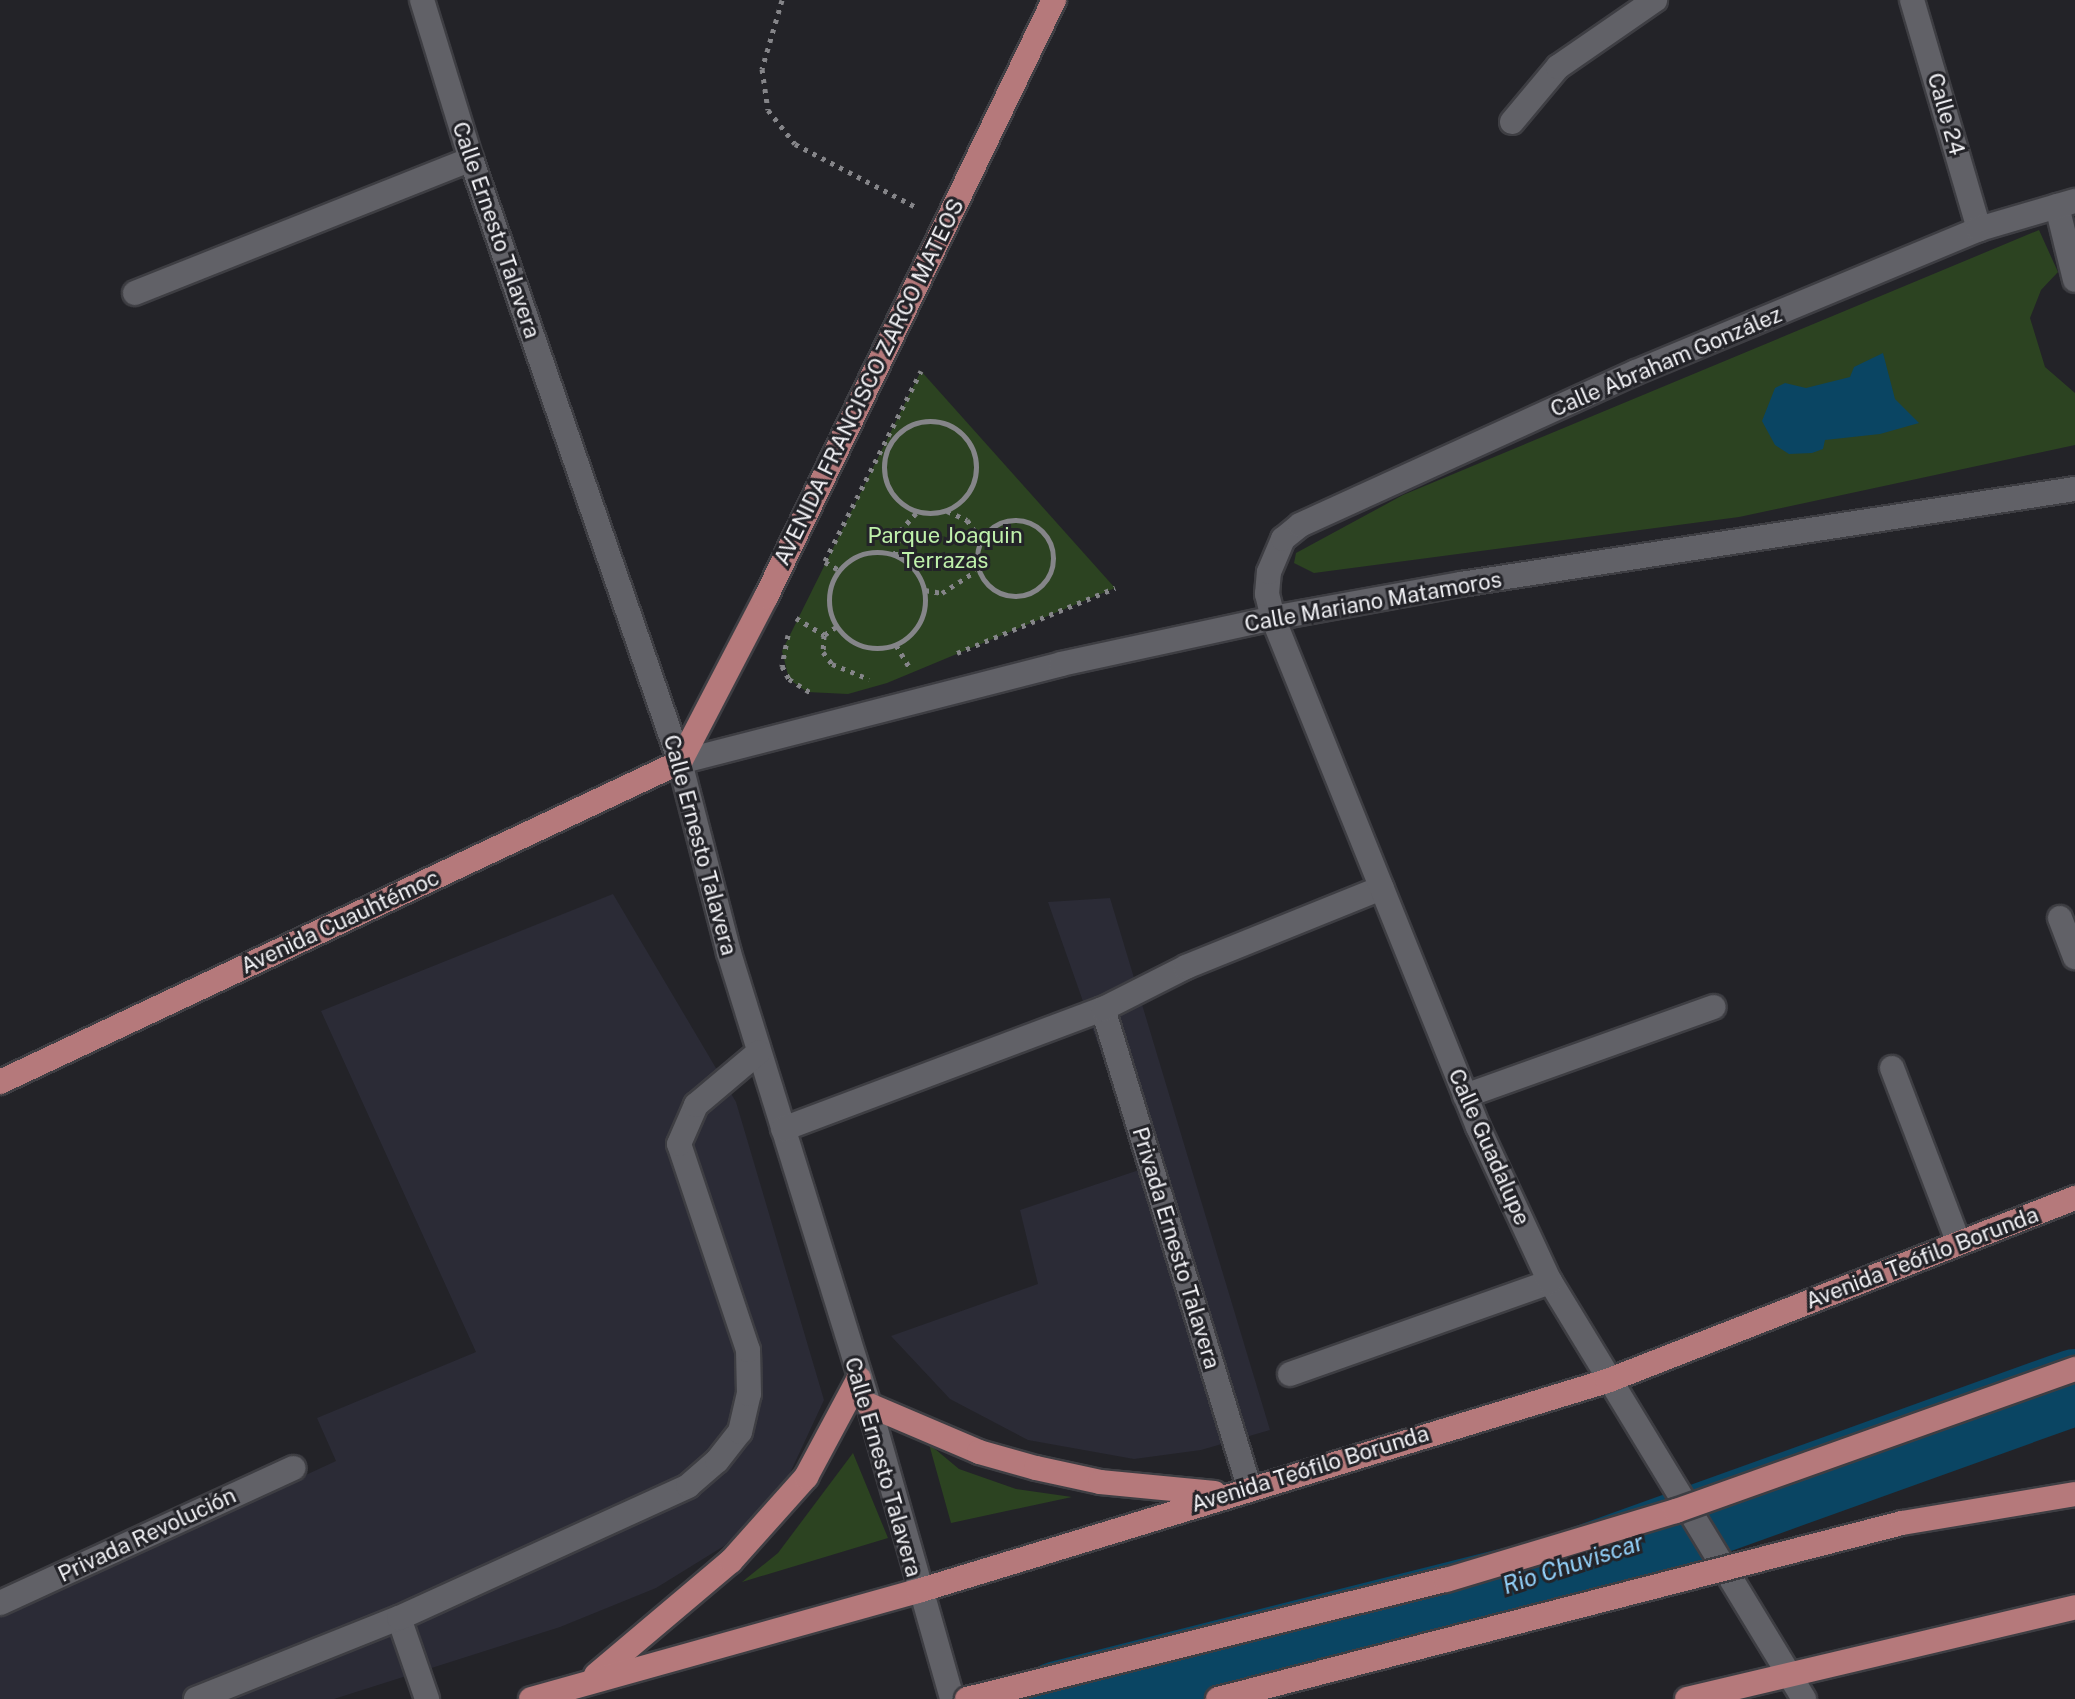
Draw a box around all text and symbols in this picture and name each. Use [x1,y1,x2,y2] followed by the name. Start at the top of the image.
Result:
[1922,70,1970,158] street label: Calle 24
[447,118,545,342] street label: Calle Ernesto Talavera
[768,194,970,570] street label: AVENIDA FRANCISCO ZARCO MATEOS
[1546,301,1786,423] street label: Calle Abraham González
[867,522,1023,574] park label: Parque Joaquin Terrazas
[1242,566,1504,638] street label: Calle Mariano Matamoros
[658,732,742,958] street label: Calle Ernesto Talavera
[237,864,443,980] street label: Avenida Cuauhtémoc
[1443,1065,1535,1229] street label: Calle Guadalupe
[1127,1124,1225,1372] street label: Privada Ernesto Talavera
[1802,1201,2042,1315] street label: Avenida Teófilo Borunda
[839,1354,927,1580] street label: Calle Ernesto Talavera
[1188,1420,1432,1518] street label: Avenida Teófilo Borunda
[54,1482,240,1588] street label: Privada Revolución
[1499,1528,1647,1600] water label: Rio Chuviscar

